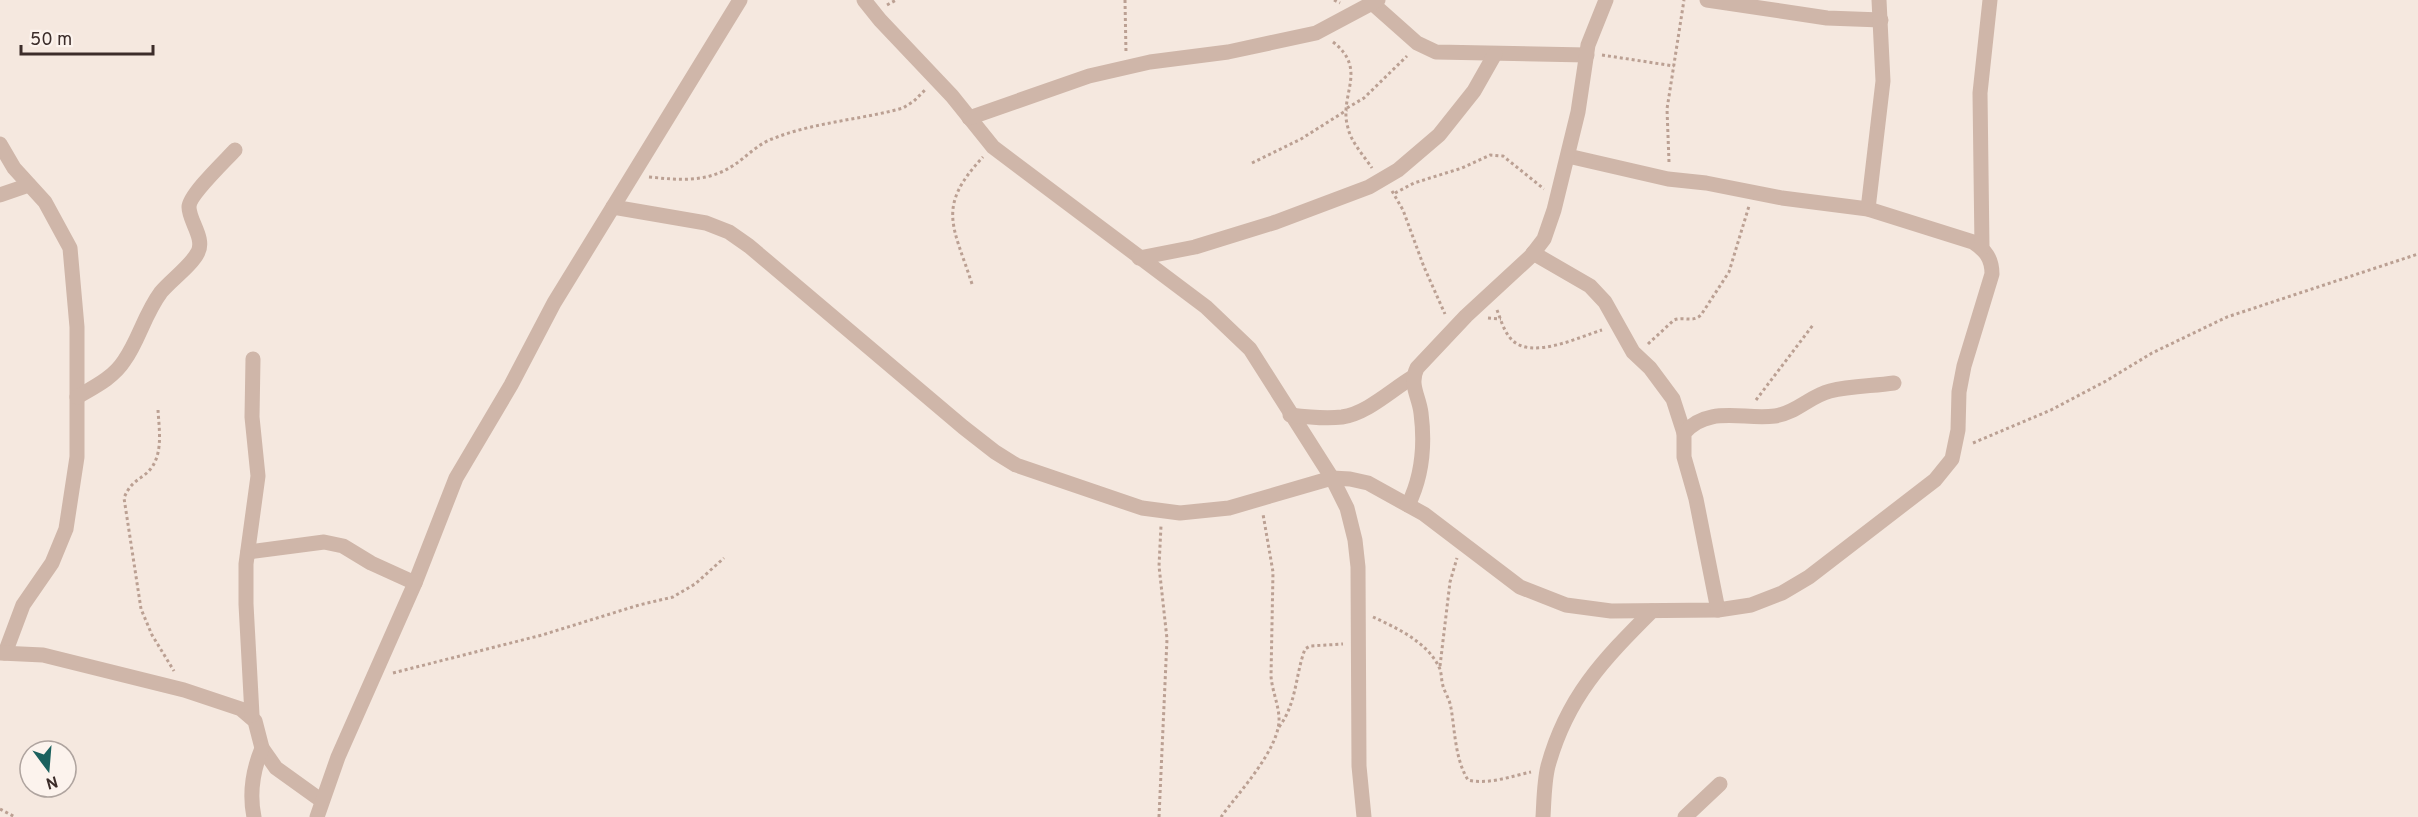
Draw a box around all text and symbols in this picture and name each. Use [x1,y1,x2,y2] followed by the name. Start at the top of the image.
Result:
[21,18,153,56] scale bar
[30,29,72,52] text: 50 m
[18,739,78,799] north arrow
[43,770,60,793] text: N

